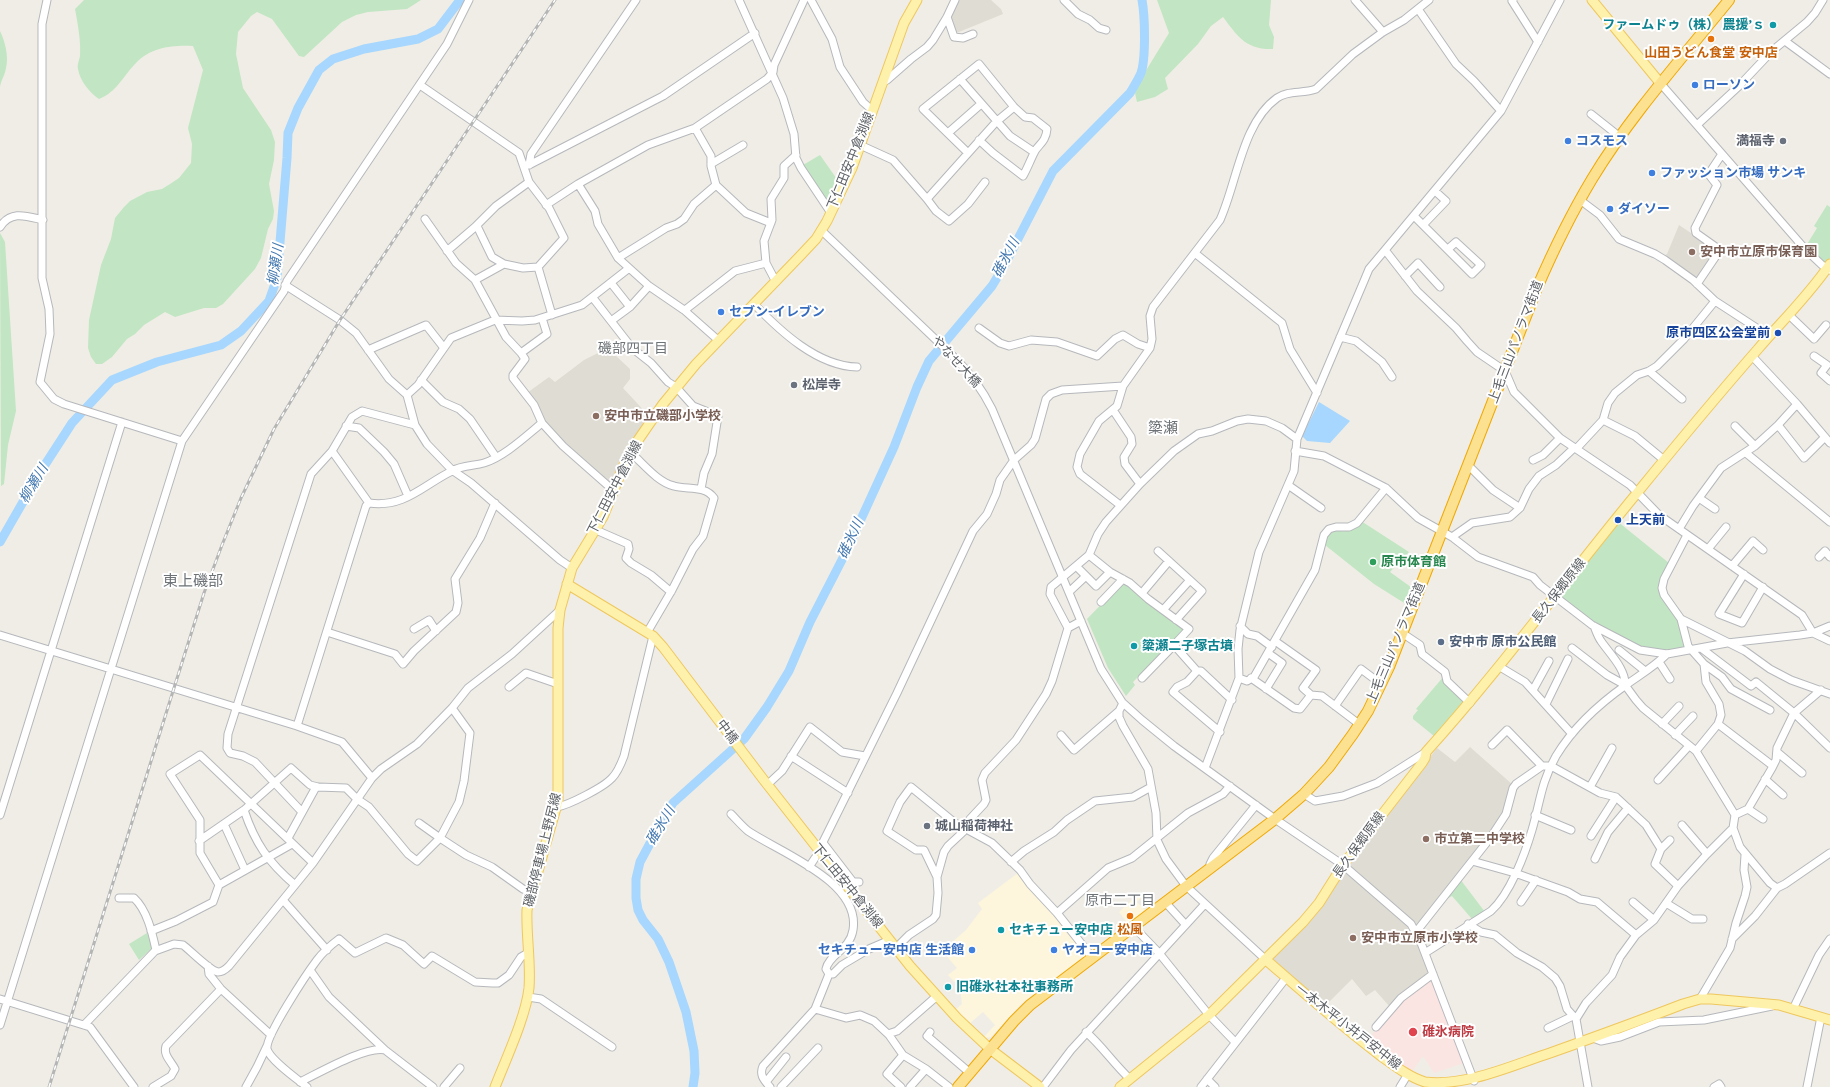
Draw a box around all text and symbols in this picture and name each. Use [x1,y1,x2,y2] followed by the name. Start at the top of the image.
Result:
[1602,17,1765,33] place label: ファームドゥ（株） 農援’ｓ
[1768,20,1778,30] marker: ファームドゥ（株） 農援’ｓ
[1706,34,1716,44] marker: 山田うどん食堂 安中店
[1644,45,1778,61] place label: 山田うどん食堂 安中店
[1703,77,1755,93] place label: ローソン
[1690,80,1700,90] marker: ローソン
[824,110,878,212] street label: 下仁田安中倉渕線
[1576,133,1628,149] place label: コスモス
[1736,133,1775,149] place label: 満福寺
[1563,136,1573,146] marker: コスモス
[1778,136,1788,146] marker: 満福寺
[1660,165,1806,181] place label: ファッション市場 サンキ
[1647,168,1657,178] marker: ファッション市場 サンキ
[1618,201,1670,217] place label: ダイソー
[1605,204,1615,214] marker: ダイソー
[989,236,1023,280] water label: 碓氷川
[265,243,287,287] water label: 柳瀬川
[1700,244,1817,260] place label: 安中市立原市保育園
[1687,247,1697,257] marker: 安中市立原市保育園
[1485,279,1547,405] street label: 上毛三山パノラマ街道
[729,304,825,320] place label: セブン-イレブン
[716,307,726,317] marker: セブン-イレブン
[1666,325,1770,341] place label: 原市四区公会堂前
[1773,328,1783,338] marker: 原市四区公会堂前
[928,333,984,391] street label: やなせ大橋
[598,341,668,357] district label: 磯部四丁目
[802,377,841,393] place label: 松岸寺
[789,380,799,390] marker: 松岸寺
[604,408,721,424] place label: 安中市立磯部小学校
[591,411,601,421] marker: 安中市立磯部小学校
[1148,420,1178,438] district label: 簗瀬
[584,438,646,538] street label: 下仁田安中倉渕線
[16,462,52,506] water label: 柳瀬川
[1626,512,1665,528] place label: 上天前
[1613,515,1623,525] marker: 上天前
[835,516,867,562] water label: 碓氷川
[1381,554,1446,570] place label: 原市体育館
[1529,555,1589,627] street label: 長久保郷原線
[1368,557,1378,567] marker: 原市体育館
[163,573,223,591] district label: 東上磯部
[1363,580,1429,706] street label: 上毛三山パノラマ街道
[1449,634,1556,650] place label: 安中市 原市公民館
[1436,637,1446,647] marker: 安中市 原市公民館
[1142,638,1233,654] place label: 簗瀬二子塚古墳
[1129,641,1139,651] marker: 簗瀬二子塚古墳
[713,717,741,747] street label: 中橋
[521,791,565,909] street label: 磯部停車場上野尻線
[643,804,679,848] water label: 碓氷川
[1330,809,1388,881] street label: 長久保郷原線
[935,818,1013,834] place label: 城山稲荷神社
[922,821,932,831] marker: 城山稲荷神社
[1434,831,1525,847] place label: 市立第二中学校
[1421,834,1431,844] marker: 市立第二中学校
[808,841,886,931] street label: 下仁田安中倉渕線
[1085,893,1155,909] district label: 原市二丁目
[1125,911,1135,921] marker: 松風
[1009,922,1113,938] place label: セキチュー安中店
[1117,922,1143,938] place label: 松風
[996,925,1006,935] marker: セキチュー安中店
[1361,930,1478,946] place label: 安中市立原市小学校
[1348,933,1358,943] marker: 安中市立原市小学校
[818,942,964,958] place label: セキチュー安中店 生活館
[1062,942,1153,958] place label: ヤオコー安中店
[967,945,977,955] marker: セキチュー安中店 生活館
[1049,945,1059,955] marker: ヤオコー安中店
[956,979,1073,995] place label: 旧碓氷社本社事務所
[1292,981,1404,1073] street label: 一本木平小井戸安中線
[943,982,953,992] marker: 旧碓氷社本社事務所
[1422,1024,1474,1040] place label: 碓氷病院
[1407,1026,1419,1038] marker: 碓氷病院

